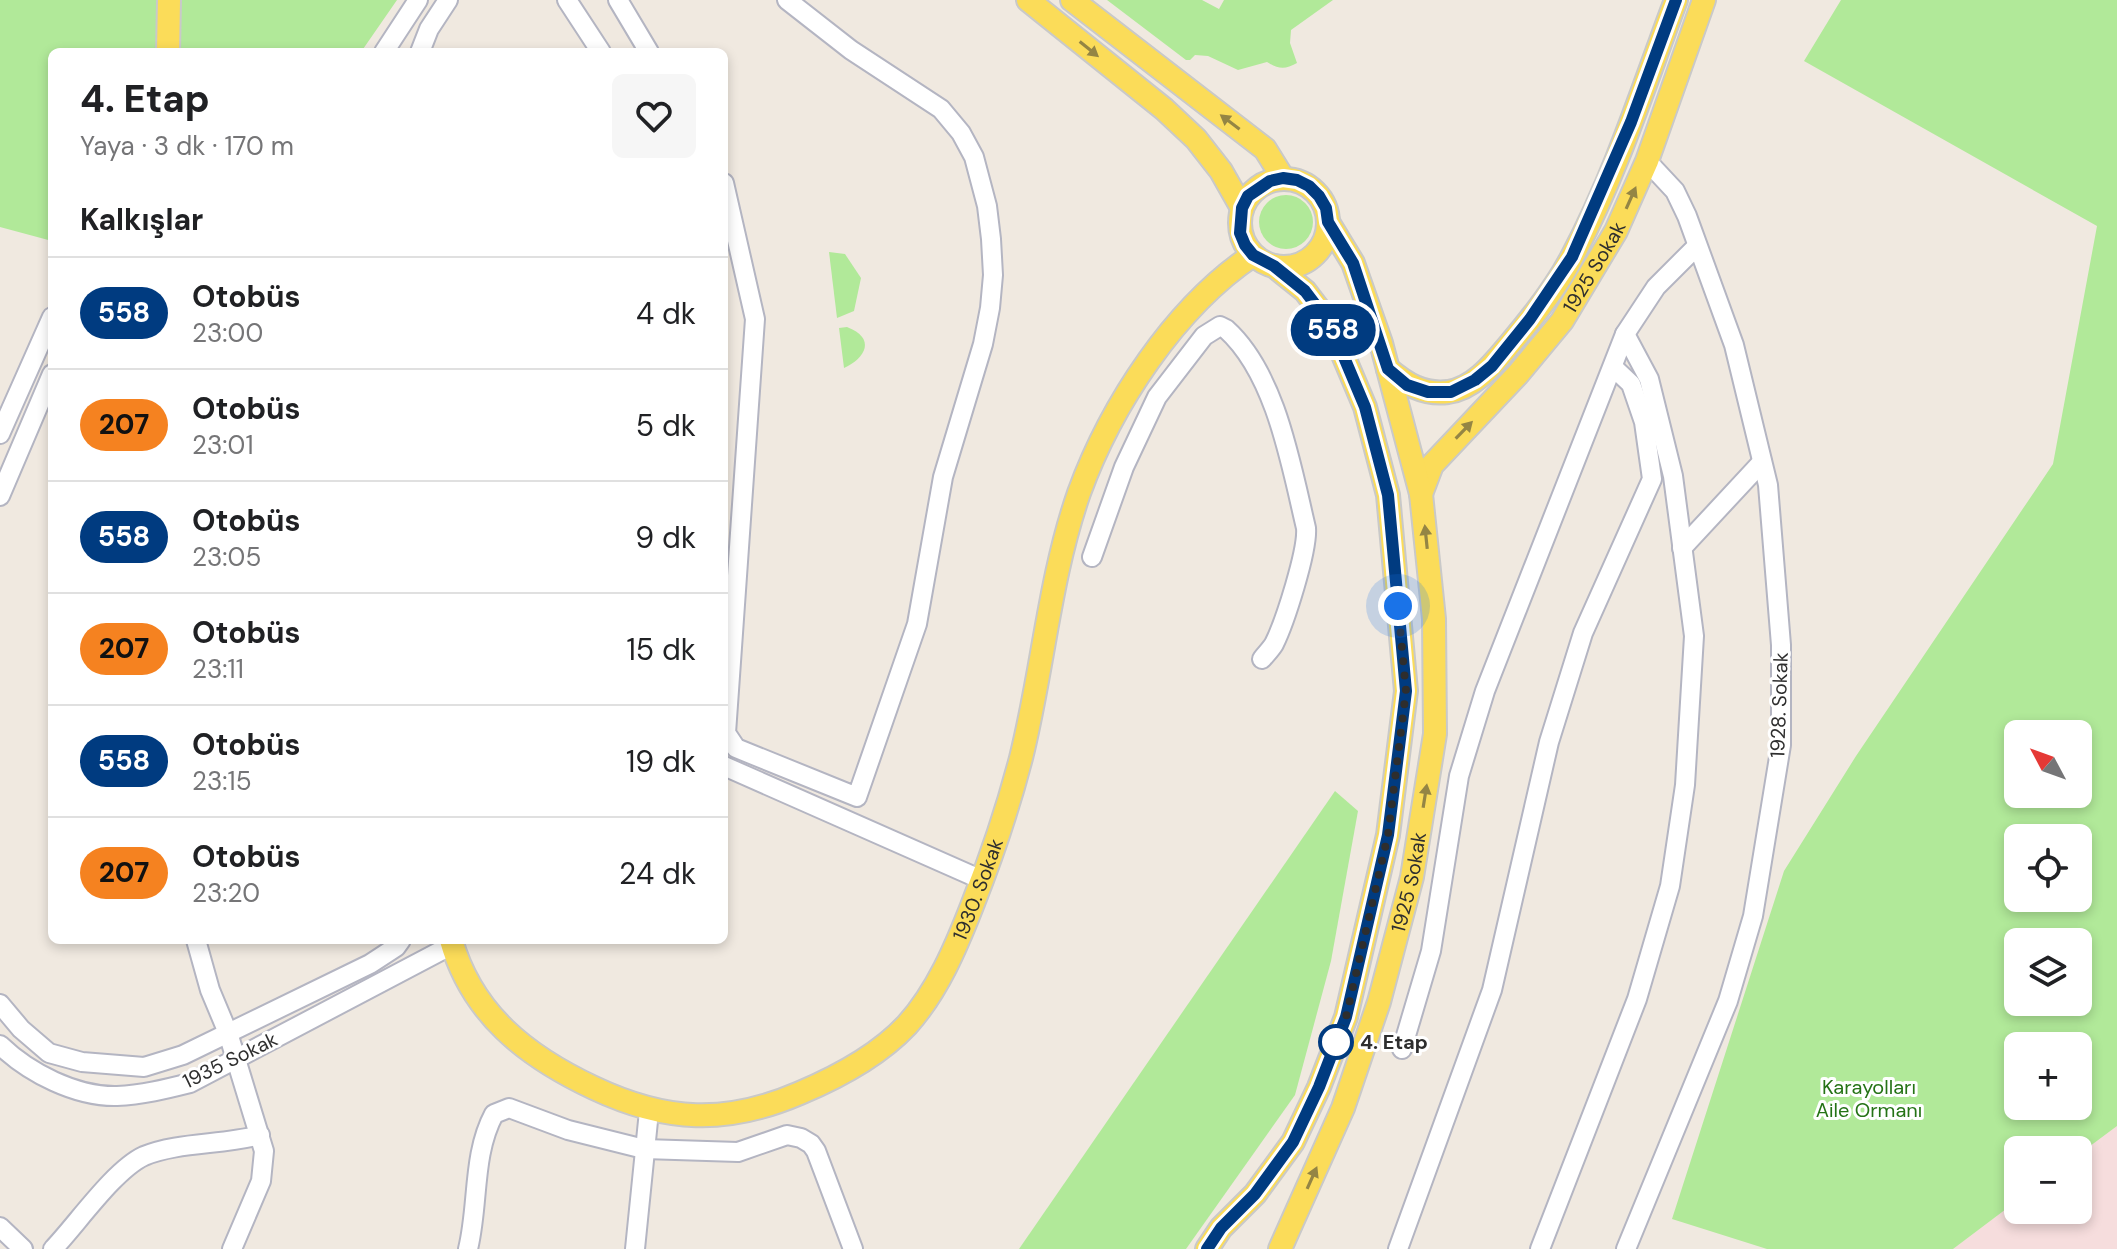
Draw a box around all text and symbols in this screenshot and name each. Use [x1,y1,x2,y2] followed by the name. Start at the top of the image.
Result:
[1079,40,1099,57] one-way arrow
[80,74,210,124] text: 4. Etap
[612,74,696,158] button: heart
[1220,115,1241,131] one-way arrow
[80,129,294,163] text: Yaya · 3 dk · 170 m
[1624,187,1638,210] one-way arrow
[80,200,203,239] text: Kalkışlar
[1557,218,1632,317] street label: 1925 Sokak
[192,277,301,316] text: Otobüs
[98,294,150,331] text: 558
[636,294,696,333] text: 4 dk
[1287,304,1379,356] line badge: 558
[1307,311,1359,348] text: 558
[192,316,263,350] text: 23:00
[192,389,301,428] text: Otobüs
[99,406,149,443] text: 207
[636,406,696,445] text: 5 dk
[1454,421,1472,440] one-way arrow
[192,428,254,462] text: 23:01
[192,501,301,540] text: Otobüs
[98,518,150,555] text: 558
[635,518,696,557] text: 9 dk
[1419,524,1432,549] one-way arrow
[192,540,261,574] text: 23:05
[1378,586,1418,626] your location
[192,613,301,652] text: Otobüs
[99,630,149,667] text: 207
[626,630,696,669] text: 15 dk
[192,652,244,686] text: 23:11
[1764,652,1794,758] street label: 1928. Sokak
[2004,720,2092,808] north arrow
[2004,720,2092,1224] map controls
[192,725,301,764] text: Otobüs
[98,742,150,779] text: 558
[626,742,696,781] text: 19 dk
[192,764,252,798] text: 23:15
[1419,783,1432,808] one-way arrow
[2004,824,2092,912] button: locate
[1385,830,1432,935] street label: 1925 Sokak
[947,835,1009,944] street label: 1930. Sokak
[192,837,301,876] text: Otobüs
[99,854,149,891] text: 207
[619,854,696,893] text: 24 dk
[192,876,260,910] text: 23:20
[2004,928,2092,1016] button: layers
[1319,1025,1353,1059] marker: 4. Etap
[178,1026,282,1094] street label: 1935 Sokak
[1360,1029,1428,1055] place label: 4. Etap
[2004,1032,2092,1120] button: +
[1816,1074,1922,1123] park label: Karayolları Aile Ormanı
[2004,1136,2092,1224] button: −
[1305,1166,1319,1190] one-way arrow

